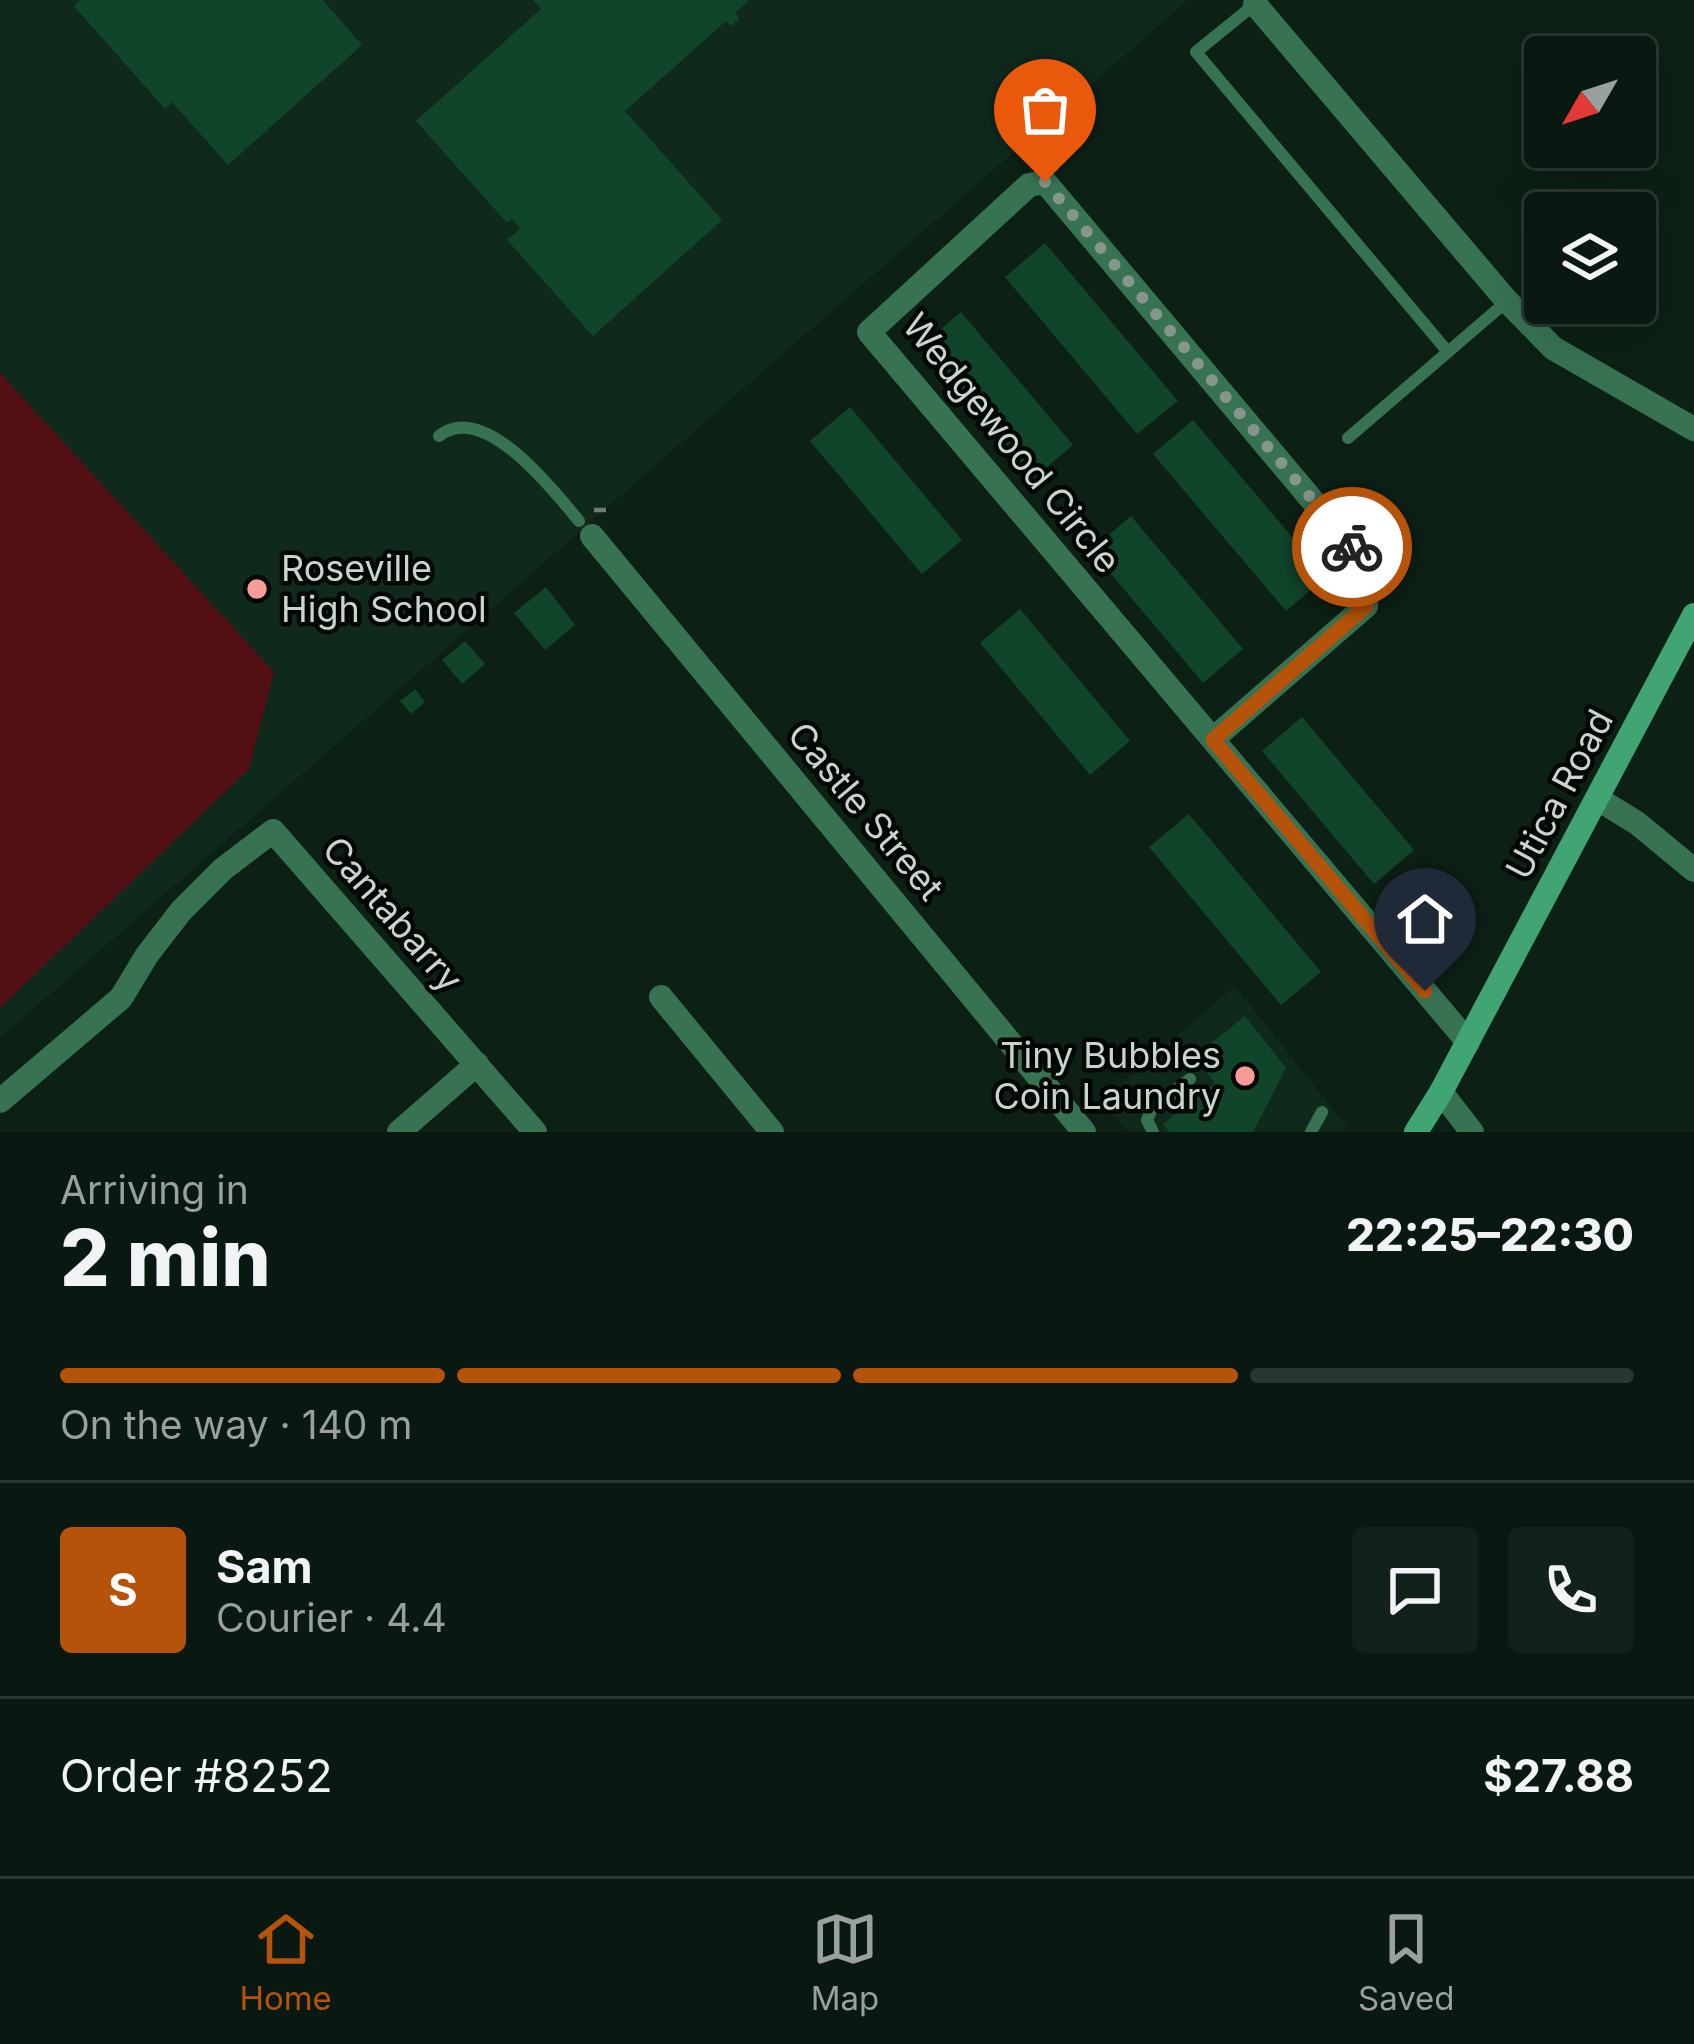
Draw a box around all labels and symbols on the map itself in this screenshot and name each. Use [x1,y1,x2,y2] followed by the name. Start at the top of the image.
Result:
[1524,36,1656,168] north arrow
[994,59,1096,182] pin
[894,304,1130,582] street label: Wedgewood Circle
[1292,487,1412,607] courier
[281,546,487,631] place label: Roseville High School
[244,576,270,602] marker: Roseville High School
[1496,702,1622,886] street label: Utica Road
[779,713,953,909] street label: Castle Street
[314,827,472,1001] street label: Cantabarry
[1374,868,1476,991] pin
[993,1033,1221,1118] place label: Tiny Bubbles Coin Laundry
[1232,1063,1258,1089] marker: Tiny Bubbles Coin Laundry

